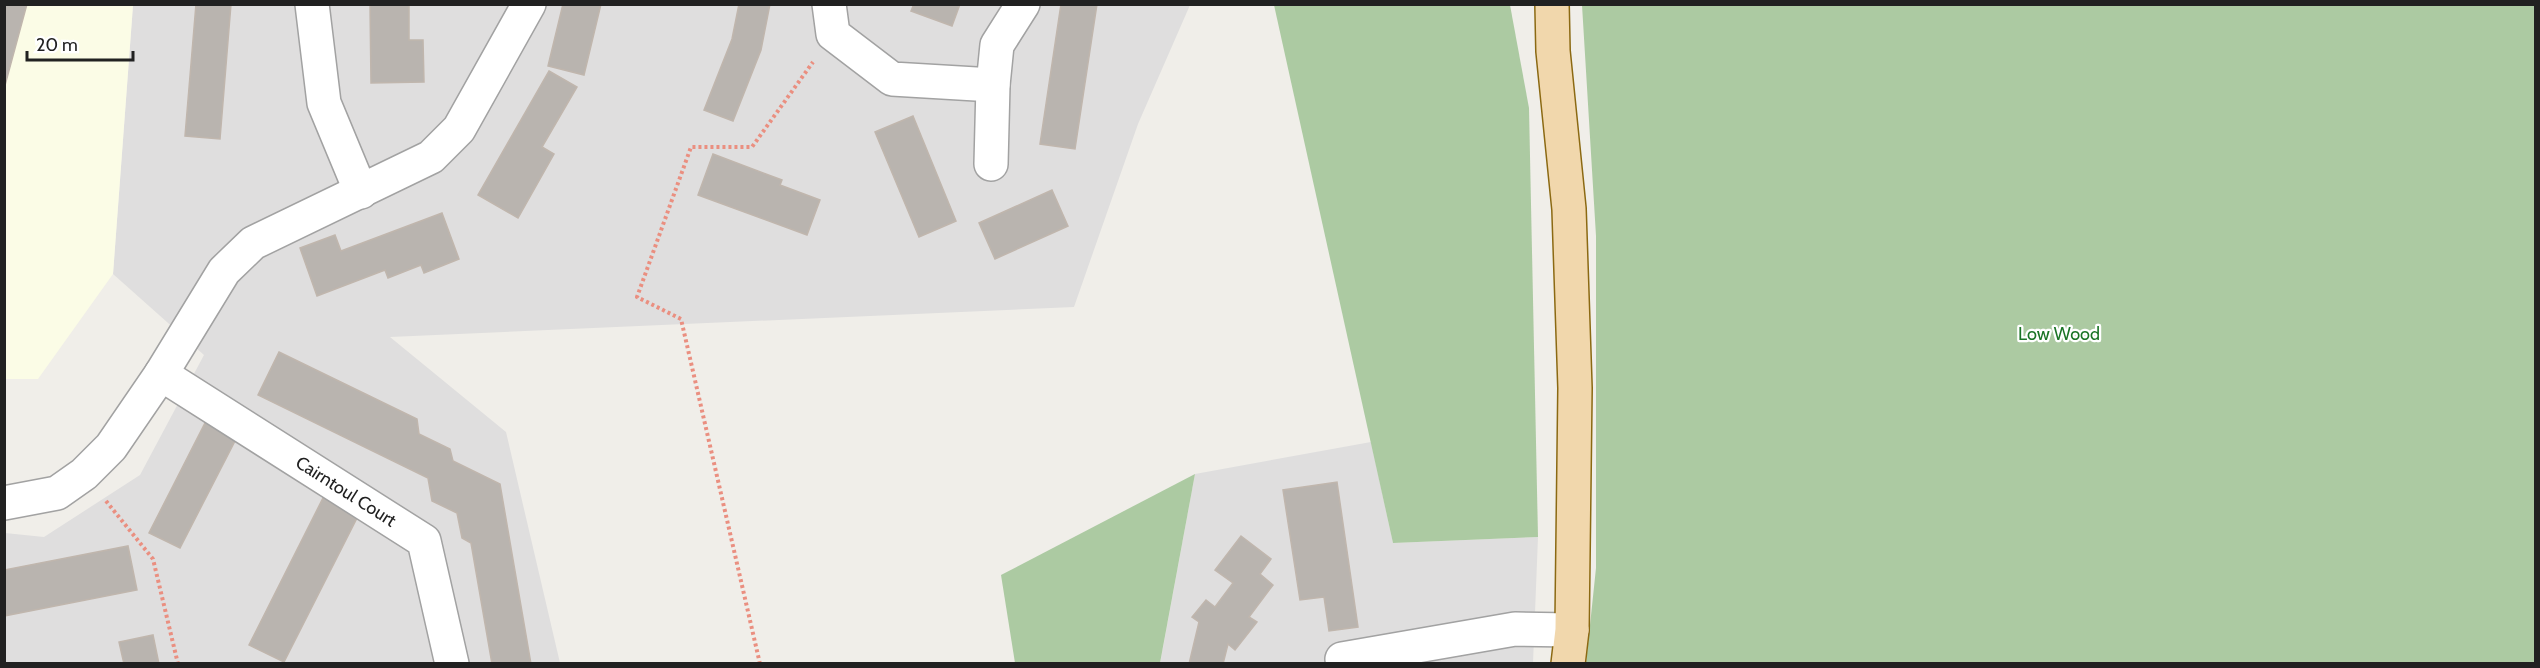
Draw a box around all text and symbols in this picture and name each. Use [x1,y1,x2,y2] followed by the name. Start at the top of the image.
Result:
[27,24,134,62] scale bar
[36,34,78,56] text: 20 m
[2018,323,2100,345] park label: Low Wood
[292,451,400,531] street label: Cairntoul Court

